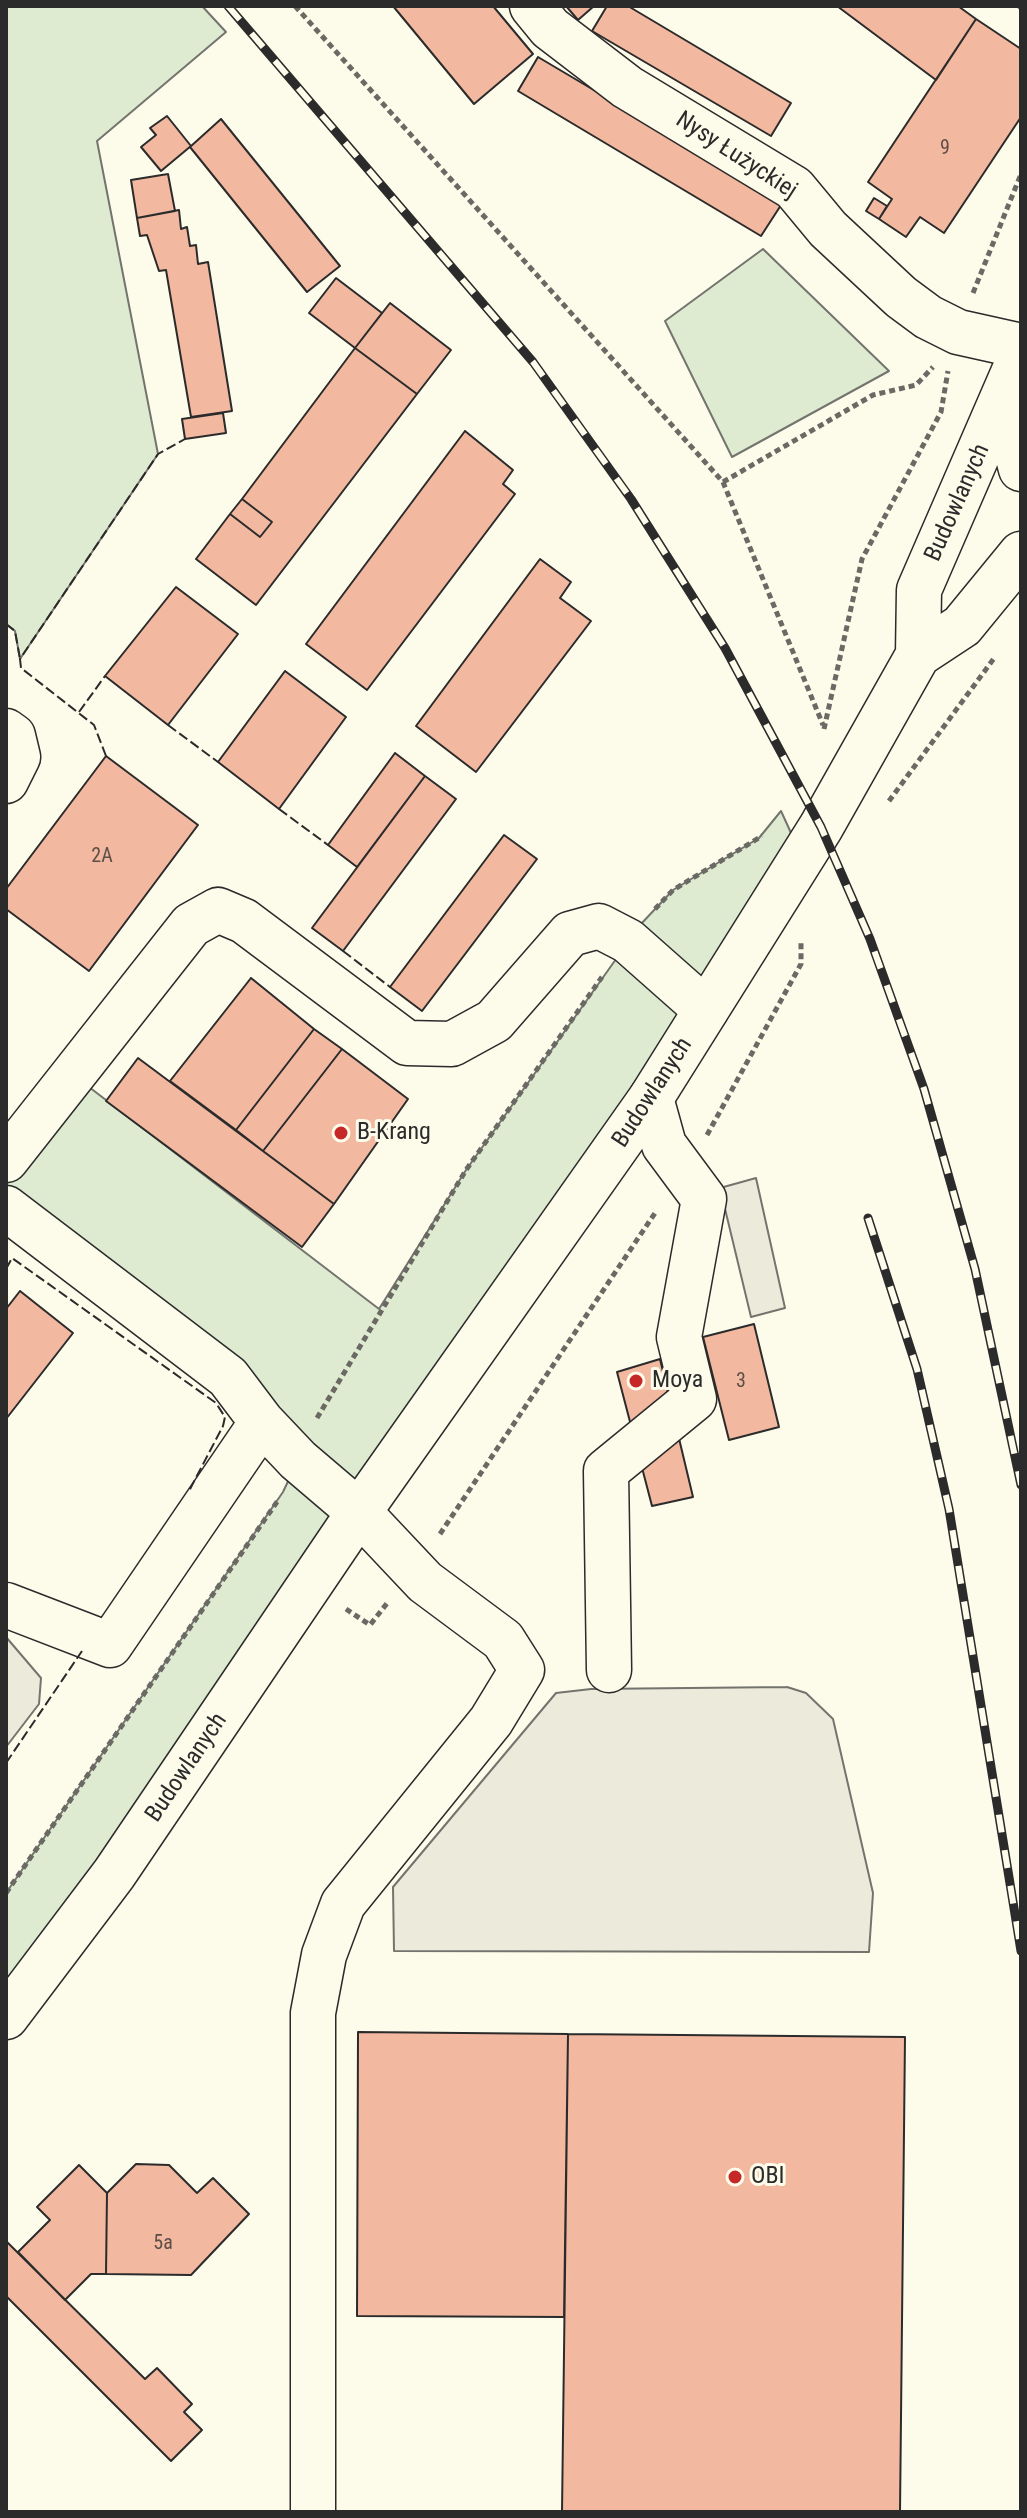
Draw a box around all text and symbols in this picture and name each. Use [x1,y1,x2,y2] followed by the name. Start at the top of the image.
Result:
[670,106,802,206] street label: Nysy Łużyckiej
[940,137,950,161] house number: 9
[919,440,997,566] street label: Budowlanych
[91,845,113,869] house number: 2A
[607,1033,699,1153] street label: Budowlanych
[357,1119,431,1147] place label: B-Krang
[332,1124,350,1142] marker: B-Krang
[652,1367,703,1395] place label: Moya
[736,1370,746,1394] house number: 3
[627,1372,645,1390] marker: Moya
[140,1708,234,1828] street label: Budowlanych
[751,2163,785,2191] place label: OBI
[726,2168,744,2186] marker: OBI
[153,2232,173,2256] house number: 5a

